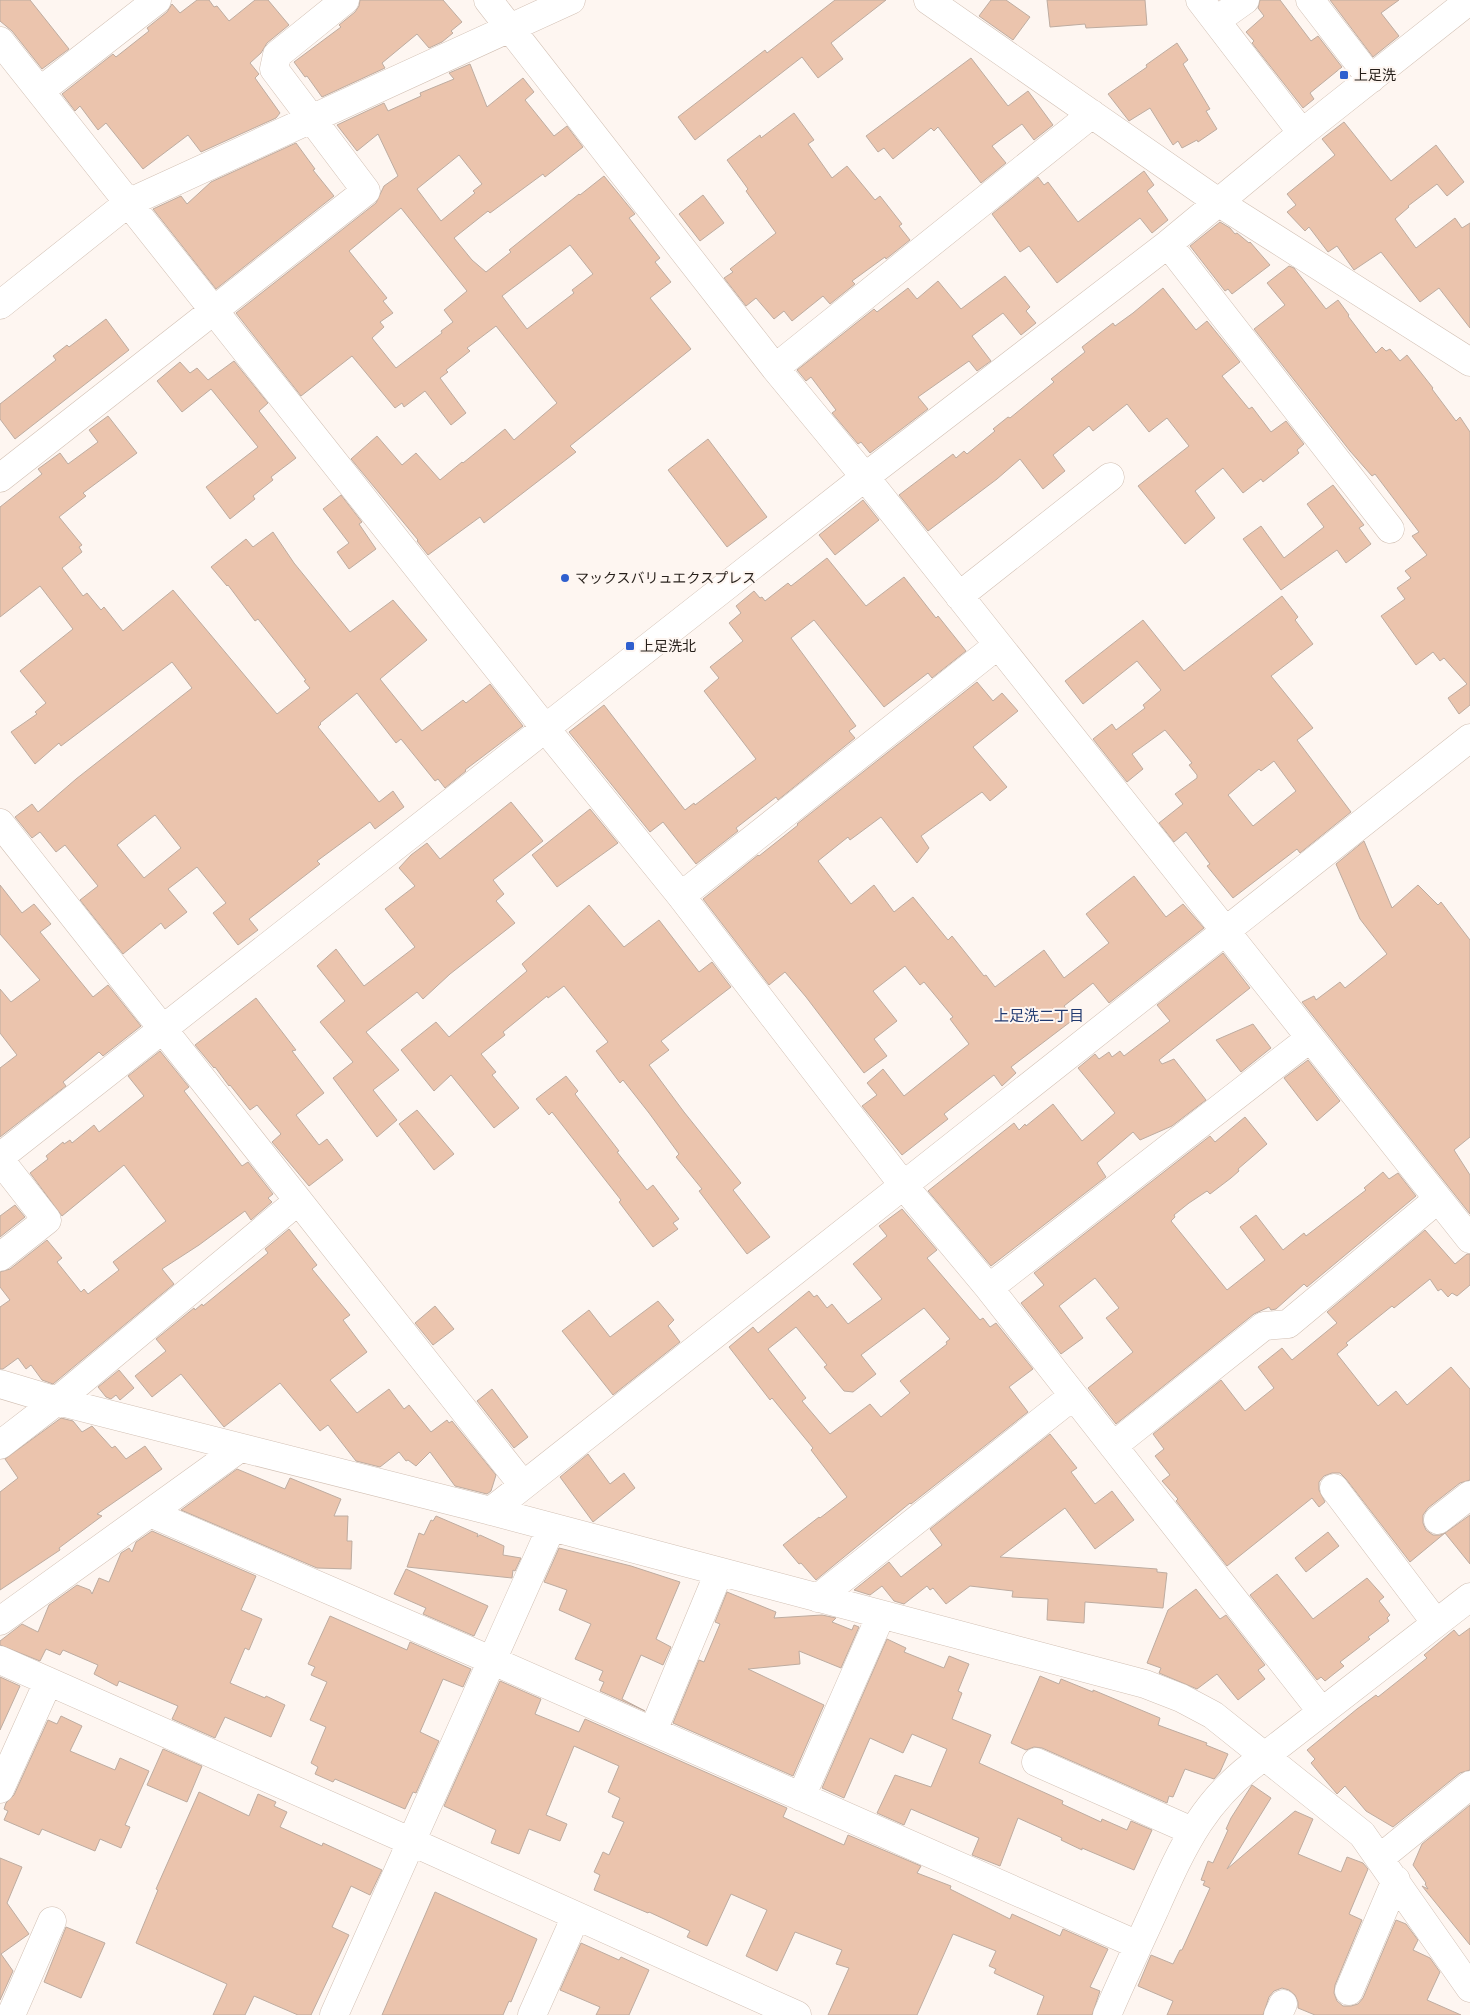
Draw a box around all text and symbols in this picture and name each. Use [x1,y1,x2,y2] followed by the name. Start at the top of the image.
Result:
[1354,65,1396,84] place label: 上足洗
[1338,69,1350,81] marker: 上足洗
[575,568,756,587] place label: マックスバリュエクスプレス
[559,572,571,584] marker: マックスバリュエクスプレス
[640,636,696,655] place label: 上足洗北
[624,640,636,652] marker: 上足洗北
[994,1005,1084,1025] district label: 上足洗二丁目

